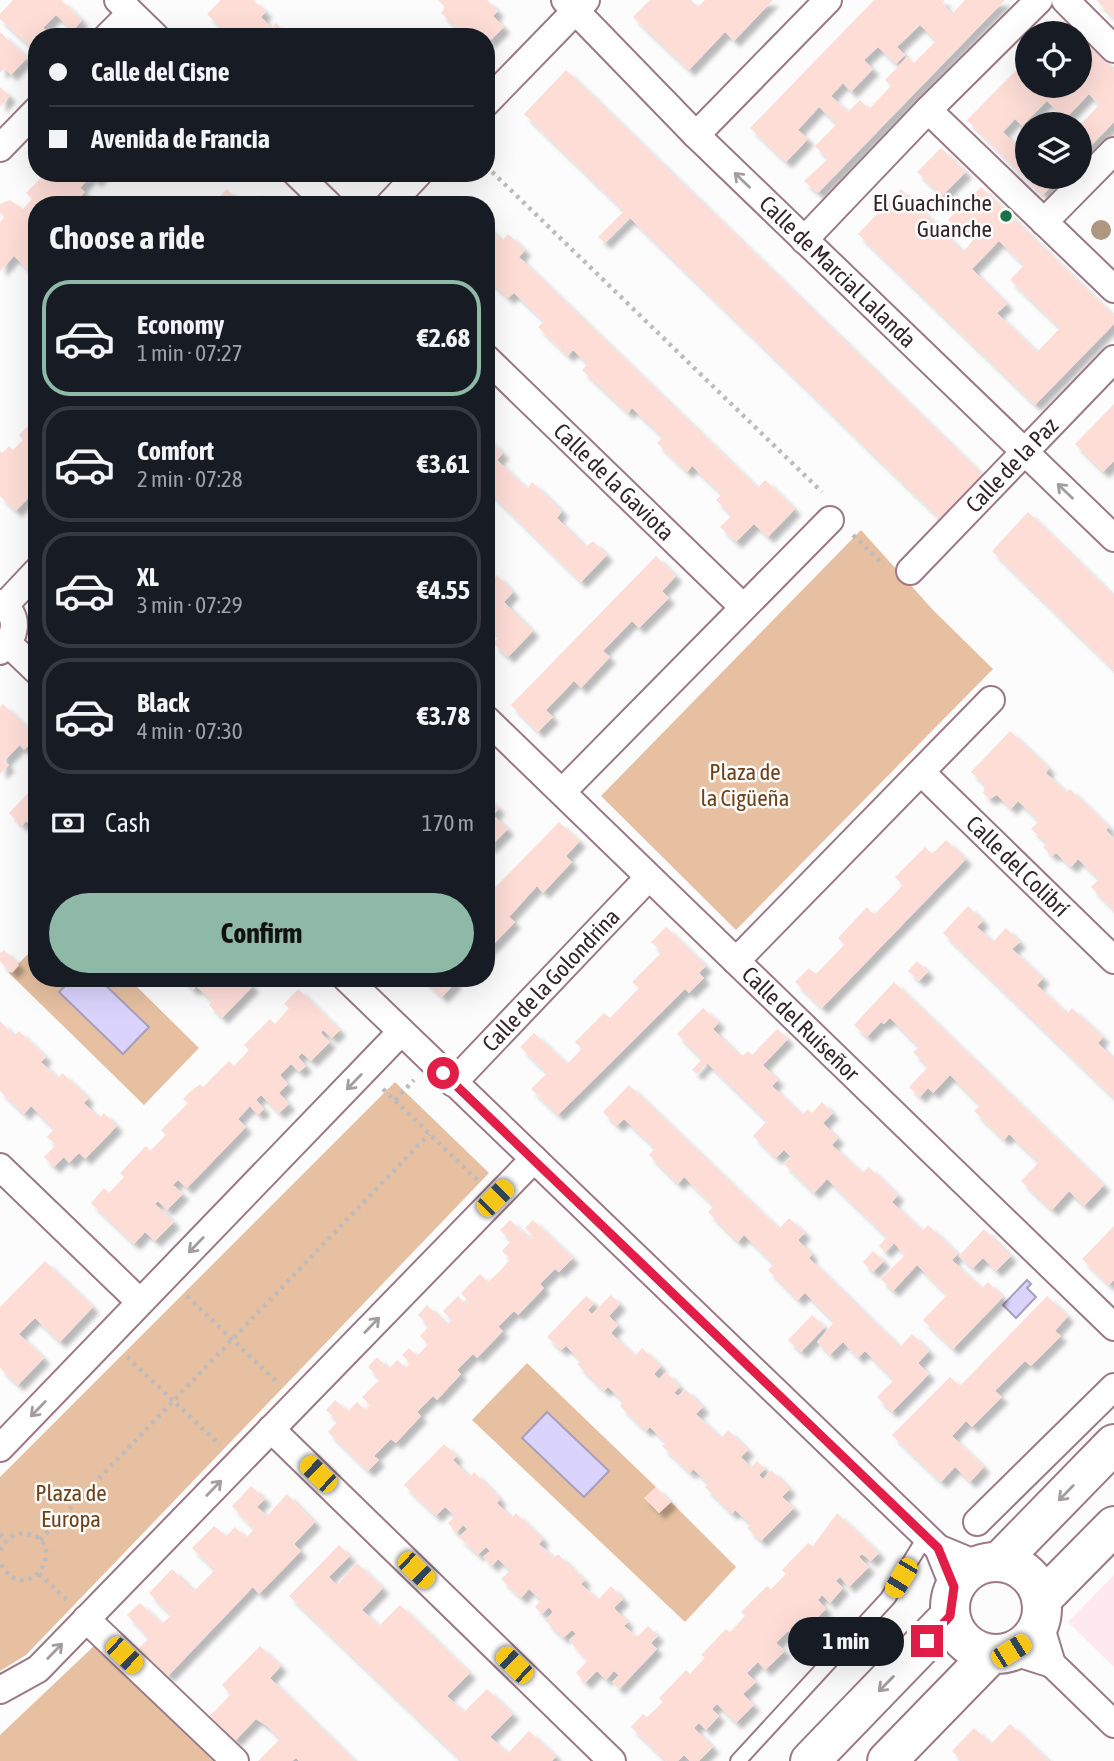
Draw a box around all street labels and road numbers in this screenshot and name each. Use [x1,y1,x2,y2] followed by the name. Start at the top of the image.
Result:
[754,190,921,353] street label: Calle de Marcial Lalanda
[961,412,1063,518] street label: Calle de la Paz
[548,418,679,546] street label: Calle de la Gaviota
[961,811,1074,922] street label: Calle del Colibrí
[477,903,625,1057] street label: Calle de la Golondrina
[737,961,865,1087] street label: Calle del Ruiseñor

